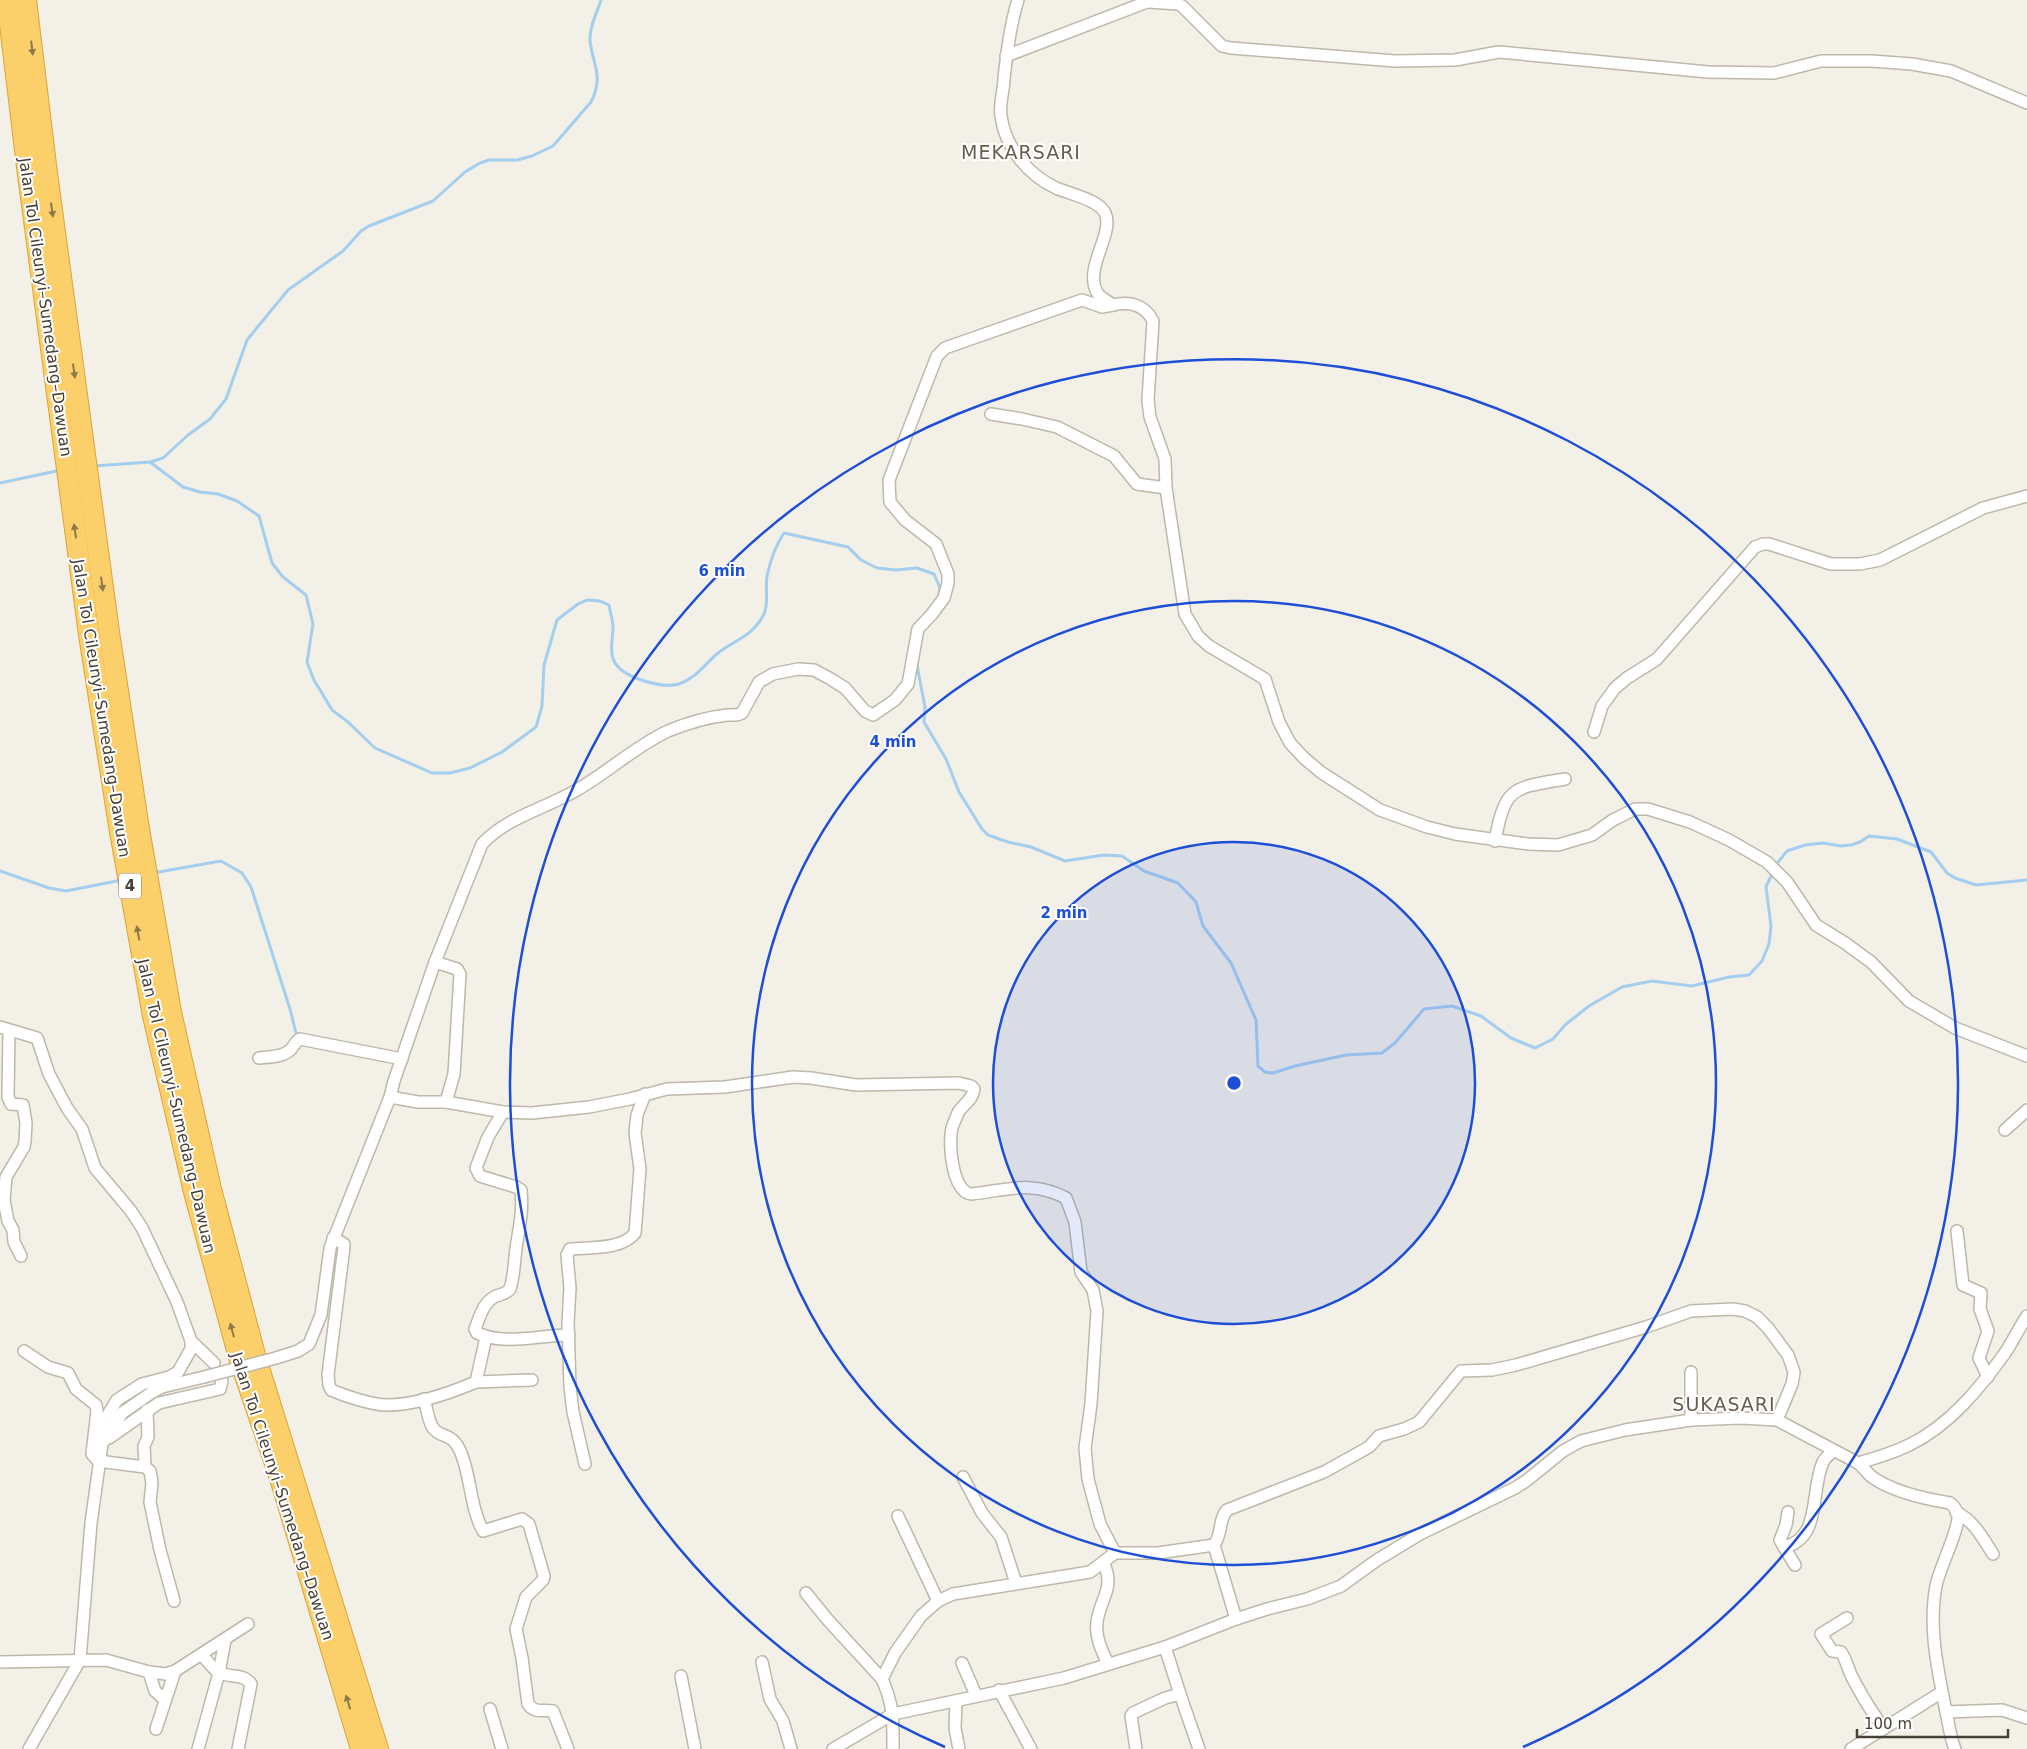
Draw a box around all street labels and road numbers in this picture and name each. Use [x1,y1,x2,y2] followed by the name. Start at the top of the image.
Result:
[15,155,76,458] street label: Jalan Tol Cileunyi–Sumedang–Dawuan
[68,557,134,859] street label: Jalan Tol Cileunyi–Sumedang–Dawuan
[119,874,141,898] road number: 4
[133,956,220,1255] street label: Jalan Tol Cileunyi–Sumedang–Dawuan
[227,1349,338,1643] street label: Jalan Tol Cileunyi–Sumedang–Dawuan

